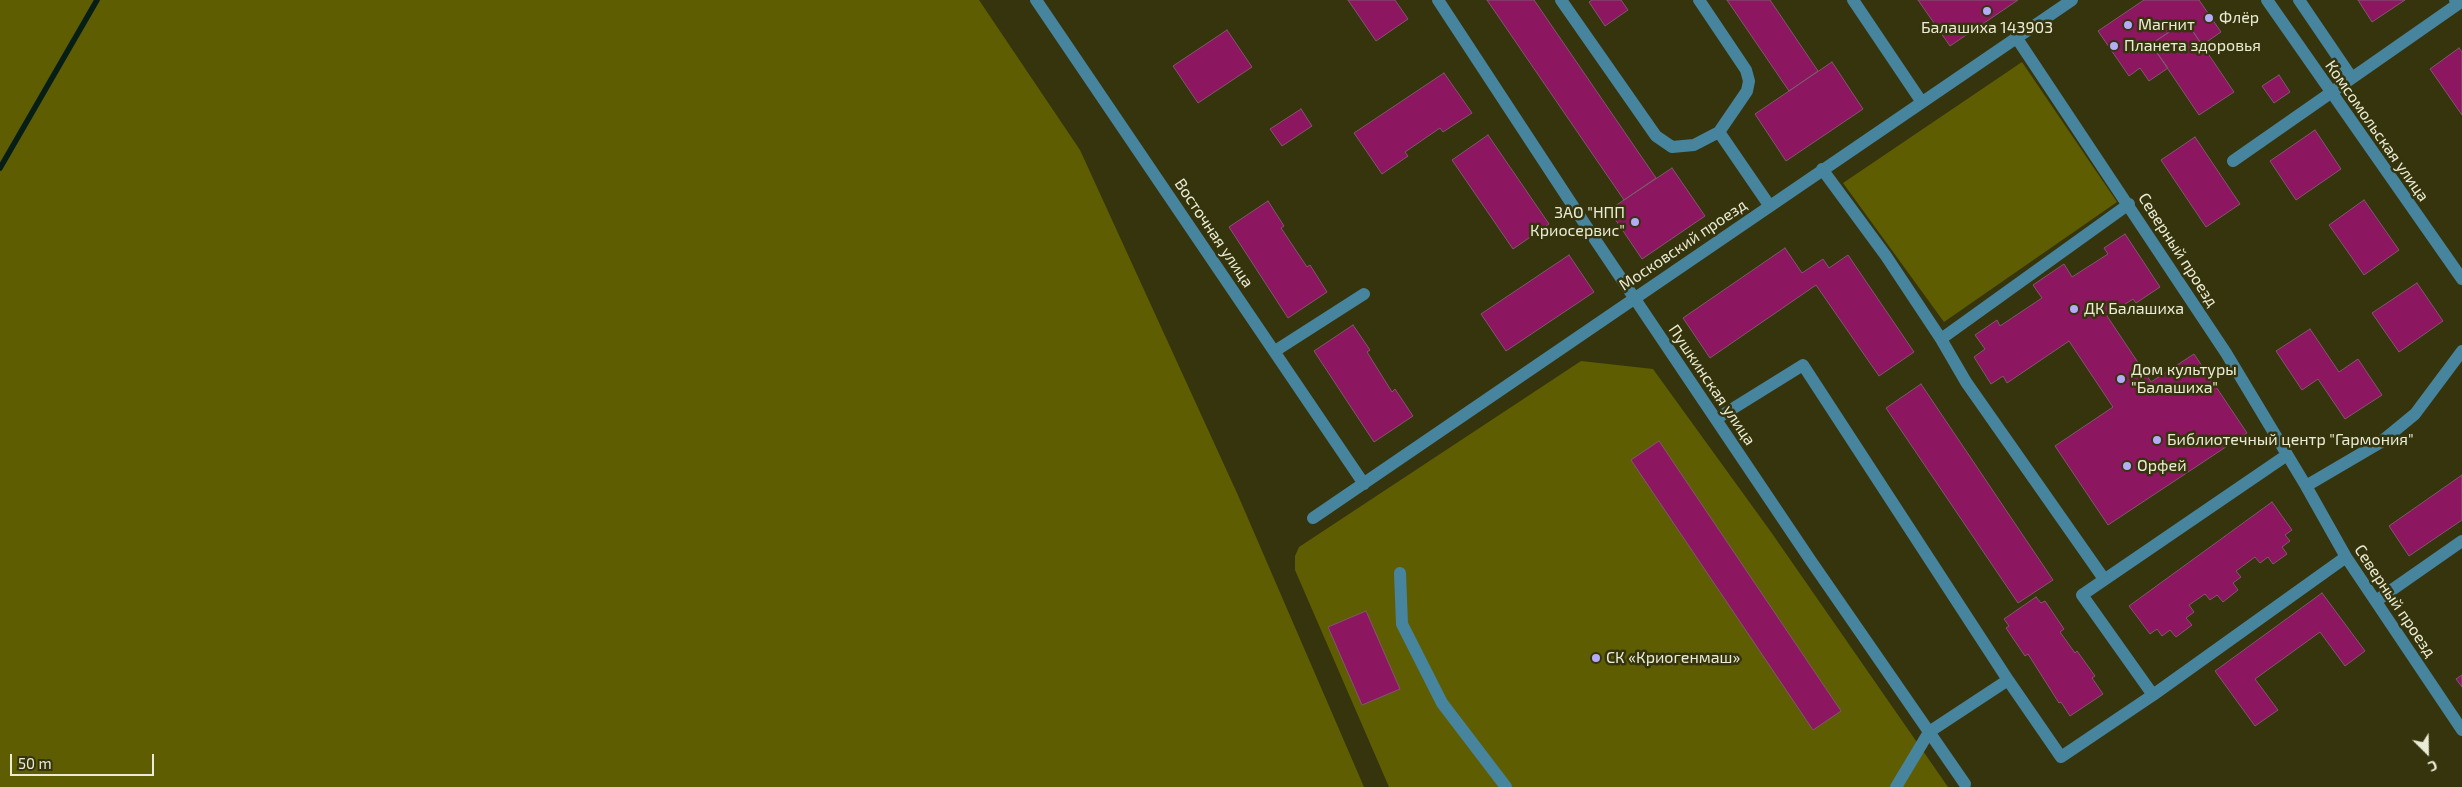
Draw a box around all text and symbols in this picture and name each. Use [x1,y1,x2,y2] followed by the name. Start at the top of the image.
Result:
[1981,5,1993,17] marker: Балашиха 143903
[2219,8,2259,28] place label: Флёр
[2203,12,2215,24] marker: Флёр
[2138,15,2195,35] place label: Магнит
[1921,18,2053,38] place label: Балашиха 143903
[2122,19,2134,31] marker: Магнит
[2124,36,2261,56] place label: Планета здоровья
[2108,40,2120,52] marker: Планета здоровья
[2321,57,2433,205] street label: Комсомольская улица
[1170,175,1258,291] street label: Восточная улица
[2134,189,2222,311] street label: Северный проезд
[1616,195,1750,295] street label: Московский проезд
[1530,203,1625,241] place label: ЗАО "НПП Криосервис"
[1629,216,1641,228] marker: ЗАО "НПП Криосервис"
[2084,299,2184,319] place label: ДК Балашиха
[2068,303,2080,315] marker: ДК Балашиха
[1664,321,1760,449] street label: Пушкинская улица
[2131,360,2237,398] place label: Дом культуры "Балашиха"
[2115,373,2127,385] marker: Дом культуры "Балашиха"
[2167,430,2414,450] place label: Библиотечный центр "Гармония"
[2151,434,2163,446] marker: Библиотечный центр "Гармония"
[2137,456,2187,476] place label: Орфей
[2121,460,2133,472] marker: Орфей
[2350,541,2440,661] street label: Северный проезд
[1606,648,1740,668] place label: СК «Криогенмаш»
[1590,652,1602,664] marker: СК «Криогенмаш»
[2402,727,2452,777] north arrow
[12,744,156,776] scale bar
[18,754,52,772] text: 50 m
[2426,757,2440,776] text: С

